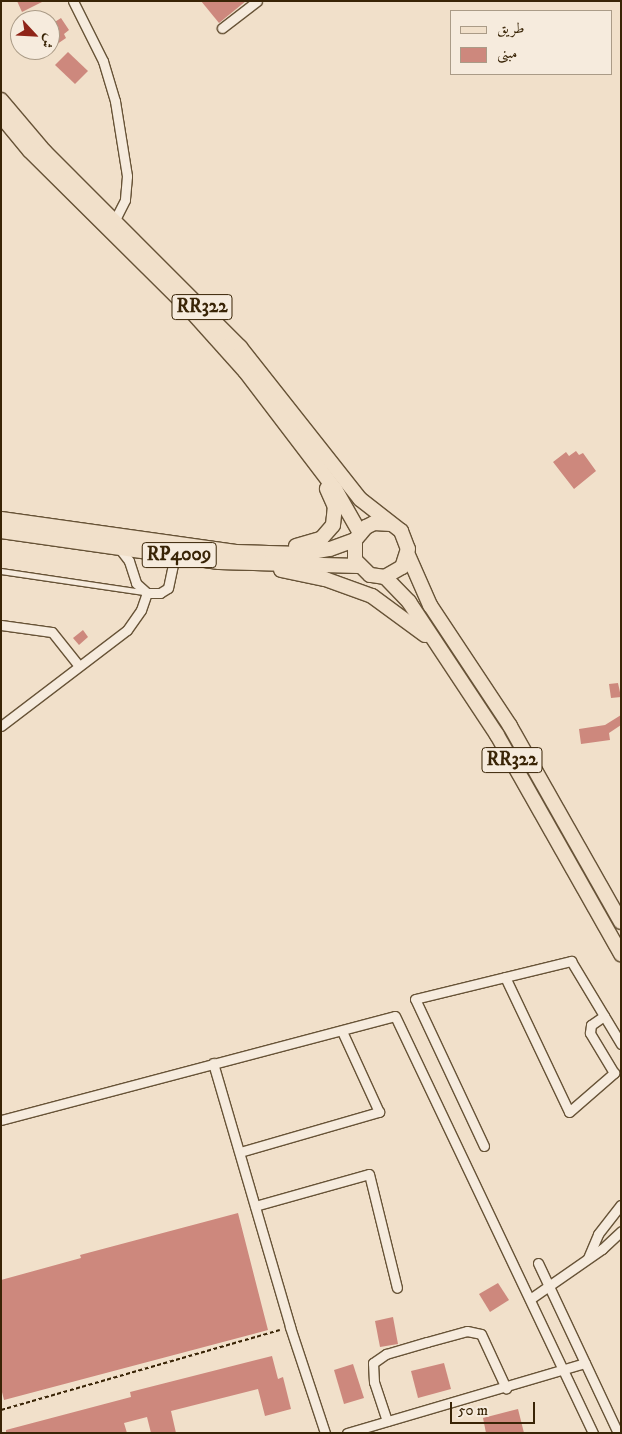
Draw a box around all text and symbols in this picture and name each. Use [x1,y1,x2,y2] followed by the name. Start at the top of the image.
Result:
[10,10,60,60] north arrow
[450,10,612,75] legend
[497,19,524,38] text: طريق
[37,31,59,51] text: ش
[497,44,517,63] text: مبنى
[171,290,233,324] road number: RR322
[142,538,216,572] road number: RP4009
[481,744,543,776] road number: RR322
[452,1392,537,1424] scale bar
[458,1401,488,1420] text: 50 m

